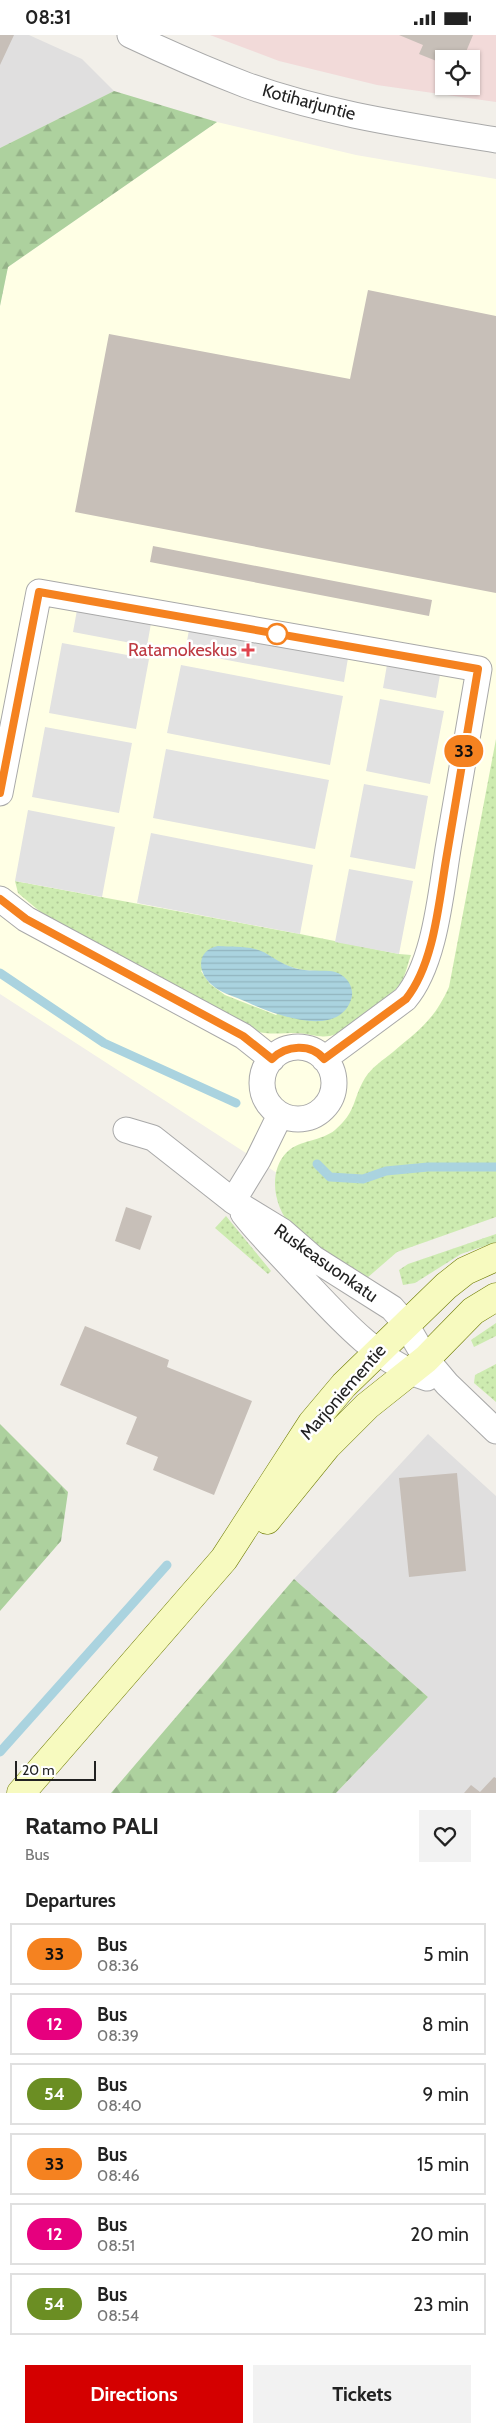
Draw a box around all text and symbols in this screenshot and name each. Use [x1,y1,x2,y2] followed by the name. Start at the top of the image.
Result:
[25,6,71,29] text: 08:31
[435,50,480,95] map controls
[435,50,480,95] button: locate
[260,79,358,125] street label: Kotiharjuntie
[266,623,288,645] unlabelled marker
[128,639,237,661] place label: Ratamokeskus
[241,643,255,657] marker: Ratamokeskus
[442,735,486,767] line badge: 33
[454,740,474,762] text: 33
[270,1219,382,1307] street label: Ruskeasuonkatu
[295,1340,391,1444] street label: Marjoniementie
[15,1758,96,1781] scale bar
[22,1761,55,1779] text: 20 m
[419,1810,471,1862] button: heart
[25,1811,159,1840] text: Ratamo PALI
[25,1845,49,1864] text: Bus
[25,1889,116,1912] text: Departures
[97,1933,127,1956] text: Bus
[45,1943,64,1965] text: 33
[423,1943,469,1966] text: 5 min
[97,1956,139,1975] text: 08:36
[97,2003,127,2026] text: Bus
[46,2013,63,2035] text: 12
[422,2013,469,2036] text: 8 min
[97,2026,139,2045] text: 08:39
[97,2073,127,2096] text: Bus
[44,2083,65,2105] text: 54
[423,2083,469,2106] text: 9 min
[97,2096,142,2115] text: 08:40
[97,2143,127,2166] text: Bus
[45,2153,64,2175] text: 33
[417,2153,469,2176] text: 15 min
[97,2166,140,2185] text: 08:46
[97,2213,127,2236] text: Bus
[46,2223,63,2245] text: 12
[410,2223,469,2246] text: 20 min
[97,2236,135,2255] text: 08:51
[97,2283,127,2306] text: Bus
[44,2293,65,2315] text: 54
[413,2293,469,2316] text: 23 min
[97,2306,139,2325] text: 08:54
[25,2365,243,2423] button: Directions
[253,2365,471,2423] button: Tickets

